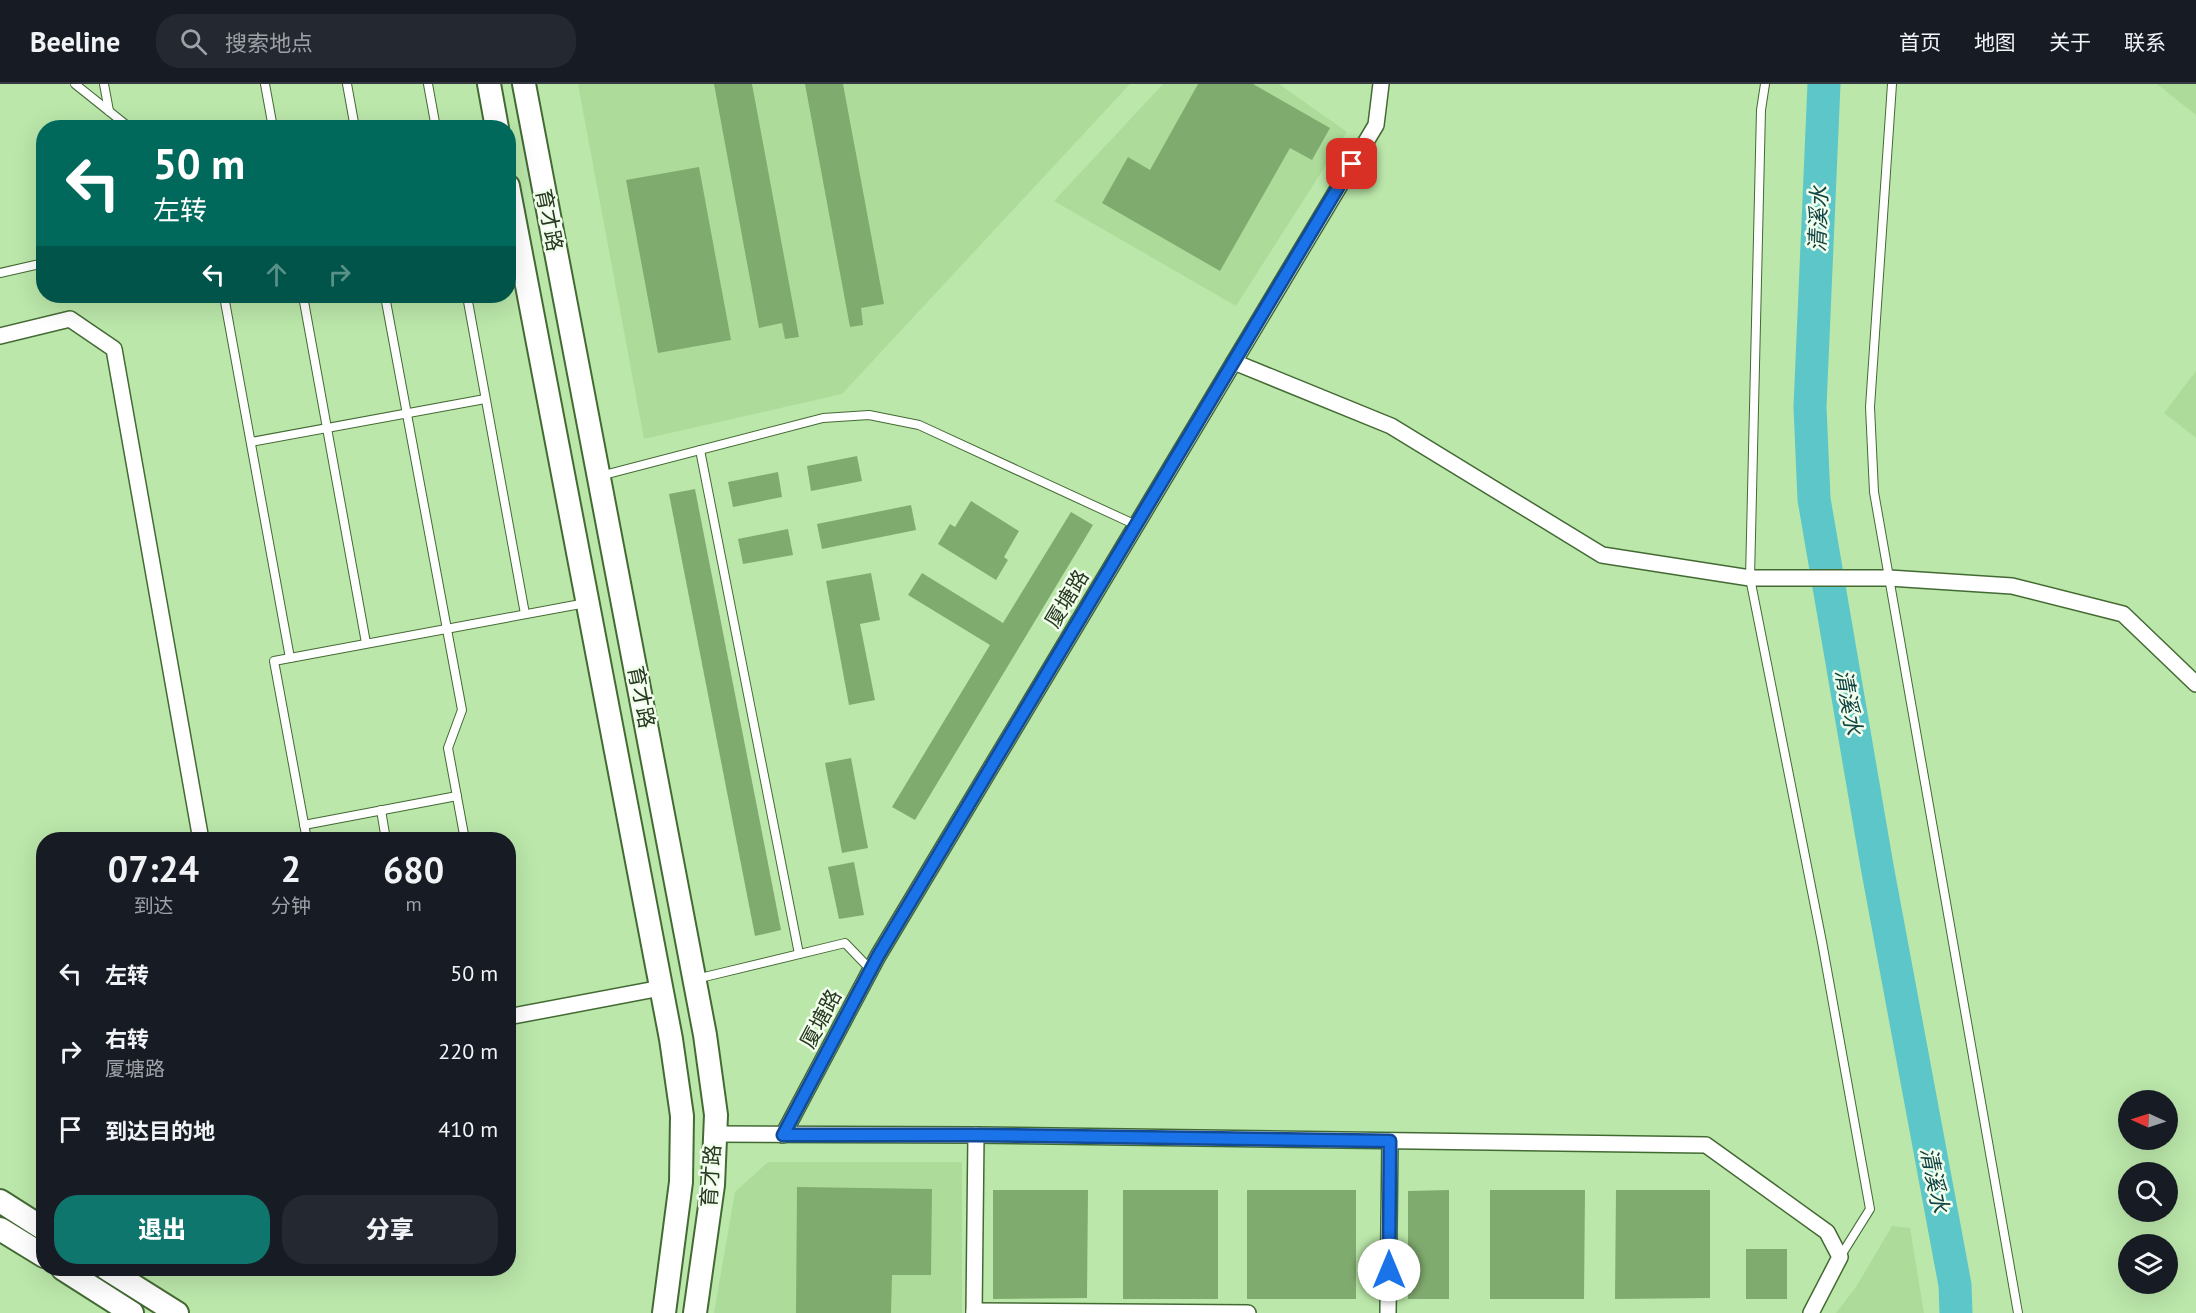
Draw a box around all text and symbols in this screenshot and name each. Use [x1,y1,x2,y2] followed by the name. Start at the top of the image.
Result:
[156,14,576,68] search box
[30,23,120,60] text: Beeline
[177,25,210,58] icon: search
[225,29,313,57] text: 搜索地点
[1899,29,1941,56] text: 首页
[1974,29,2016,56] text: 地图
[2049,29,2091,56] text: 关于
[2124,29,2166,56] text: 联系
[153,136,245,191] text: 50 m
[1326,138,1377,189] pin
[54,144,132,222] icon: left
[1335,147,1368,180] icon: arrive
[1803,185,1833,252] water label: 清溪水
[530,186,569,253] street label: 育才路
[153,193,207,227] text: 左转
[197,258,230,291] icon: left
[260,258,293,291] icon: ahead
[323,258,356,291] icon: right
[1039,565,1094,633] street label: 厦塘路
[622,663,661,730] street label: 育才路
[1829,667,1869,738] water label: 清溪水
[108,845,199,892] text: 07:24
[281,845,301,892] text: 2
[383,846,444,893] text: 680
[405,891,422,917] text: m
[134,893,174,919] text: 到达
[271,893,311,919] text: 分钟
[54,957,87,990] icon: left
[450,959,498,987] text: 50 m
[105,961,149,989] text: 左转
[794,985,847,1053] street label: 厦塘路
[105,1025,149,1053] text: 右转
[54,1035,87,1068] icon: right
[438,1037,498,1065] text: 220 m
[105,1056,165,1082] text: 厦塘路
[2118,1090,2178,1150] north arrow
[2118,1090,2178,1294] map controls
[54,1113,87,1146] icon: arrive
[438,1115,498,1143] text: 410 m
[105,1117,215,1145] text: 到达目的地
[695,1144,726,1208] street label: 育才路
[1915,1145,1955,1216] water label: 清溪水
[2118,1162,2178,1222] button: search
[54,1195,270,1264] button: 退出
[282,1195,498,1264] button: 分享
[2118,1234,2178,1294] button: layers
[1357,1238,1421,1302] position arrow

